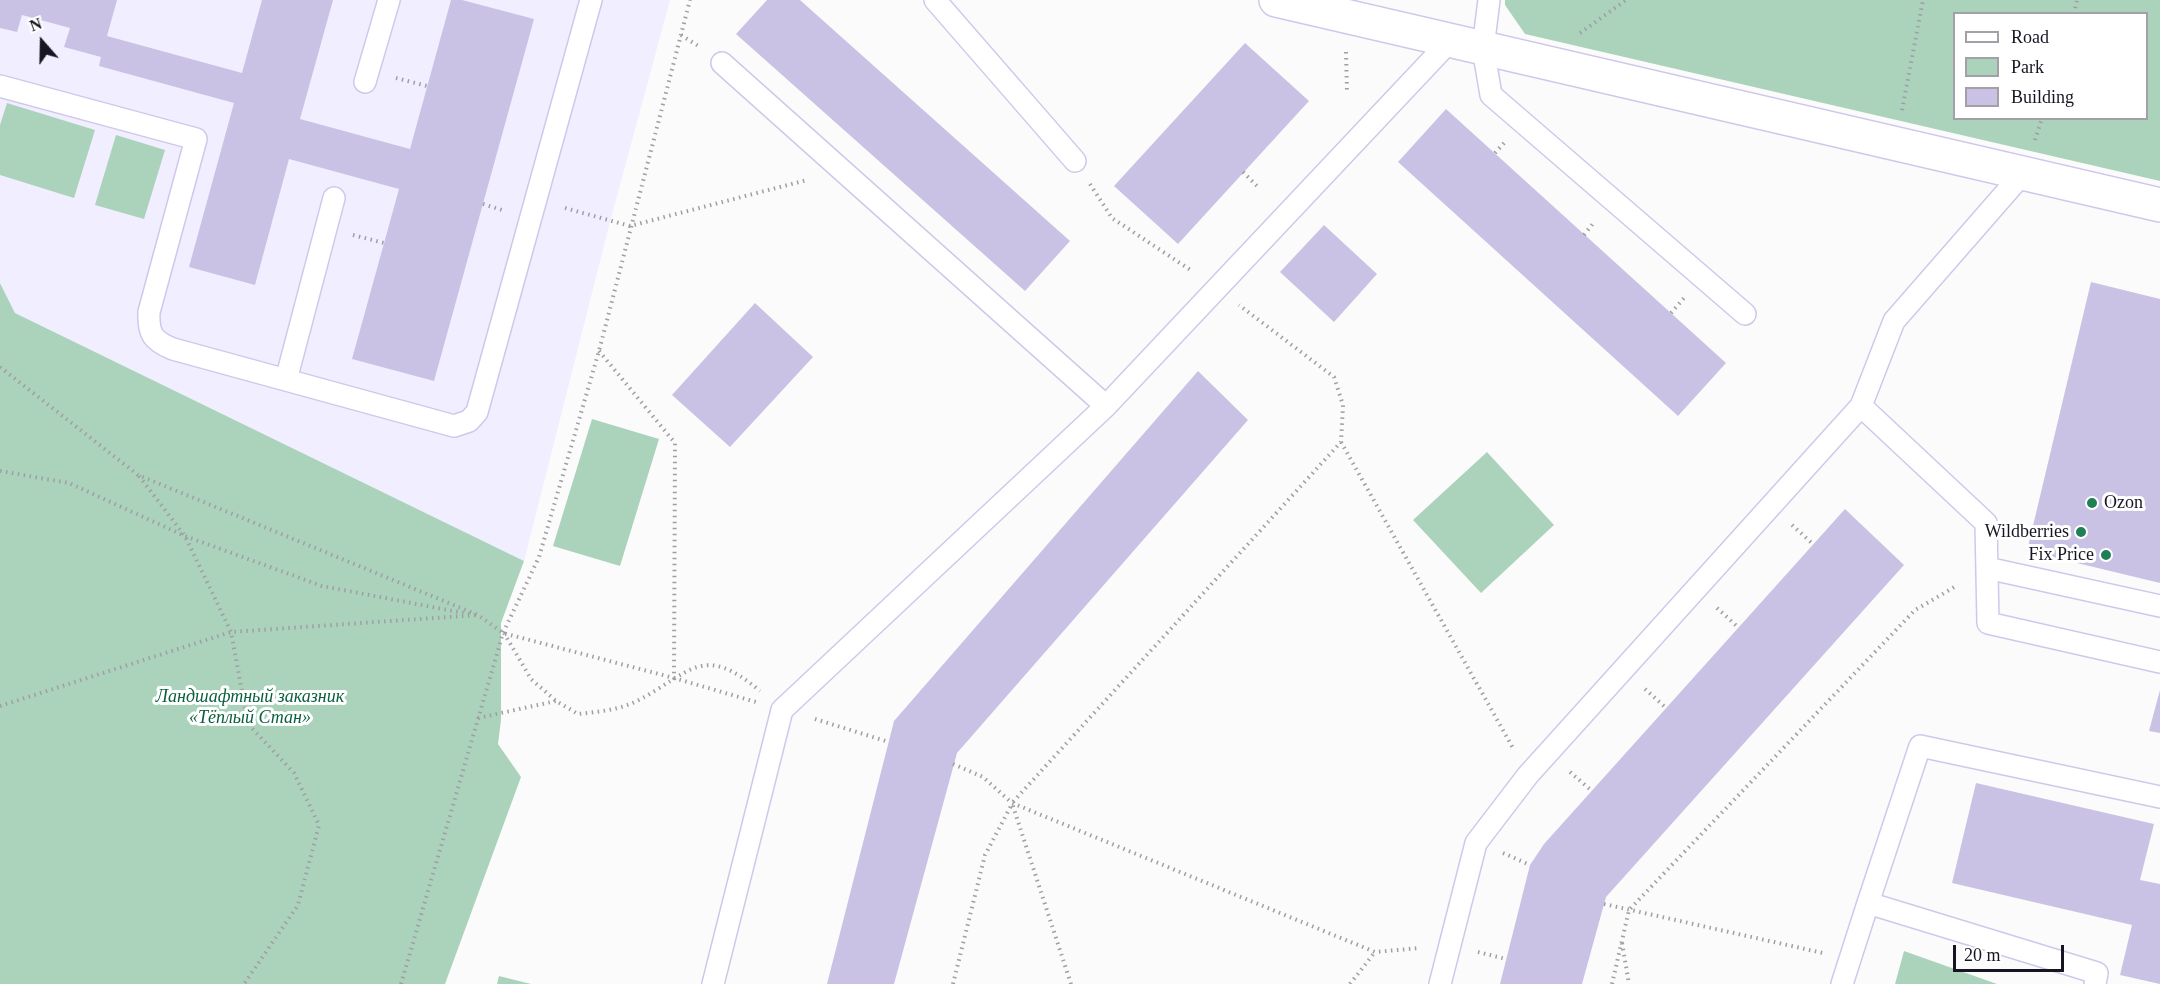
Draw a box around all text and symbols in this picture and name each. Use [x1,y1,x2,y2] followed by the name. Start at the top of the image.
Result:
[12,12,72,72] north arrow
[1953,12,2148,120] legend
[27,15,44,35] text: N
[2011,27,2049,47] text: Road
[2011,57,2044,77] text: Park
[2011,87,2074,107] text: Building
[2104,492,2143,514] place label: Ozon
[2085,496,2099,510] marker: Ozon
[1985,521,2069,543] place label: Wildberries
[2074,525,2088,539] marker: Wildberries
[2029,544,2094,566] place label: Fix Price
[2099,548,2113,562] marker: Fix Price
[156,686,344,728] park label: Ландшафтный заказник «Тёплый Стан»
[1956,933,2067,971] scale bar
[1964,945,2001,965] text: 20 m

